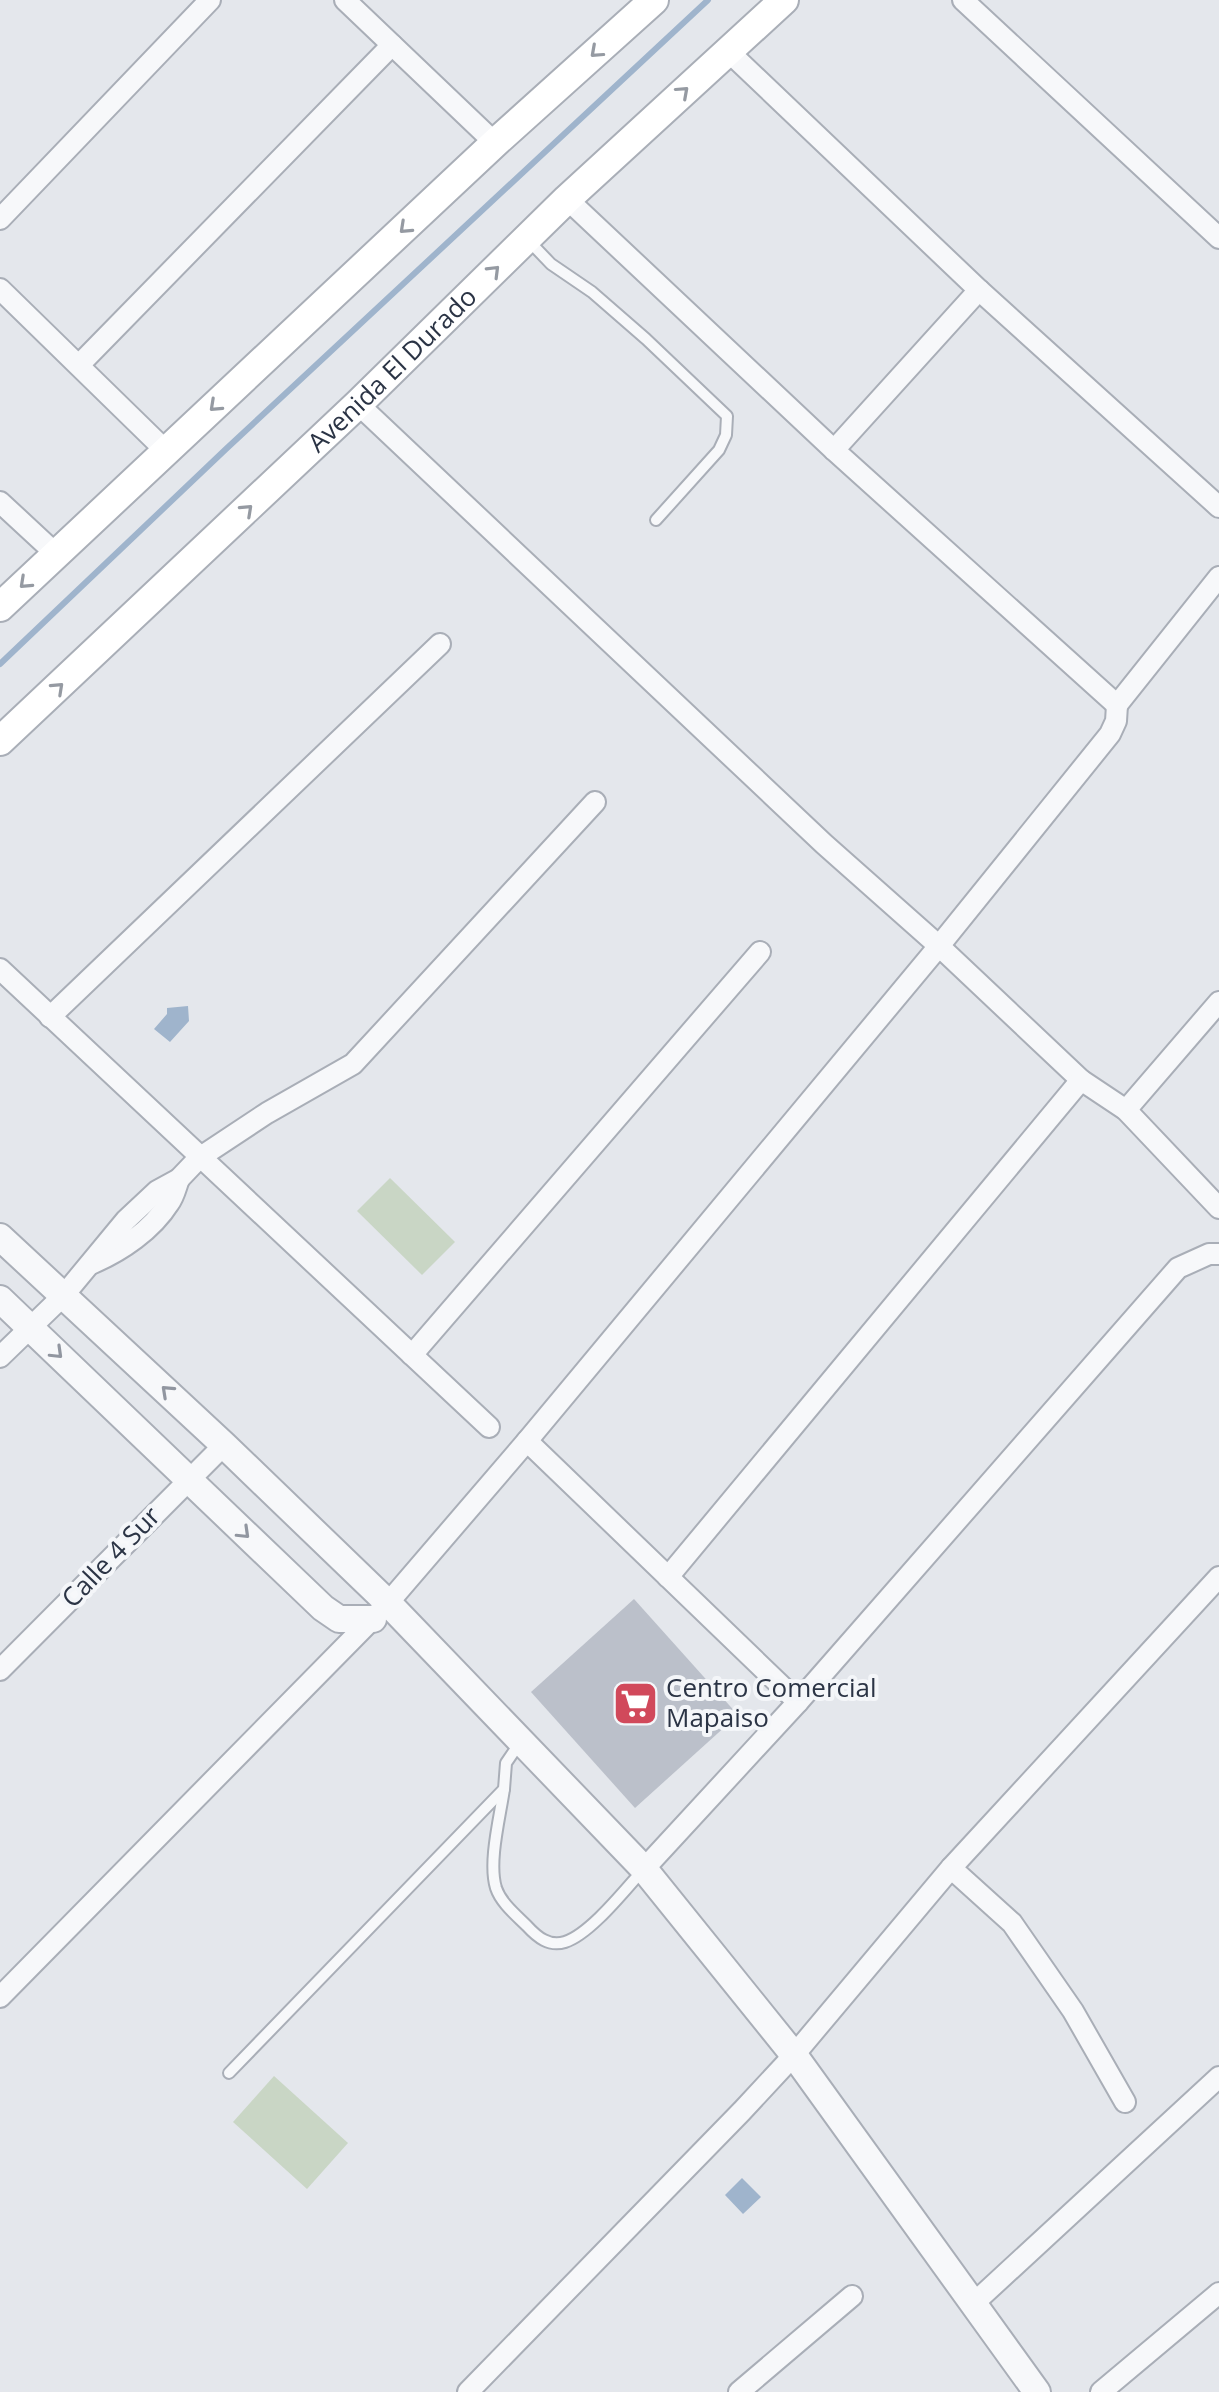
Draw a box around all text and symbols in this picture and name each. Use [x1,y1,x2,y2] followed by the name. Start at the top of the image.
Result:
[591,43,605,58] one-way arrow
[674,88,689,102] one-way arrow
[399,219,414,233] one-way arrow
[485,266,499,280] one-way arrow
[299,279,484,460] street label: Avenida El Durado
[210,397,224,412] one-way arrow
[238,504,252,519] one-way arrow
[20,574,34,589] one-way arrow
[49,683,63,698] one-way arrow
[48,1343,62,1358] one-way arrow
[162,1386,176,1401] one-way arrow
[53,1498,168,1615] street label: Calle 4 Sur
[235,1524,249,1538] one-way arrow
[666,1669,877,1735] place label: Centro Comercial Mapaiso
[611,1679,659,1727] supermarket icon: Centro Comercial Mapaiso

